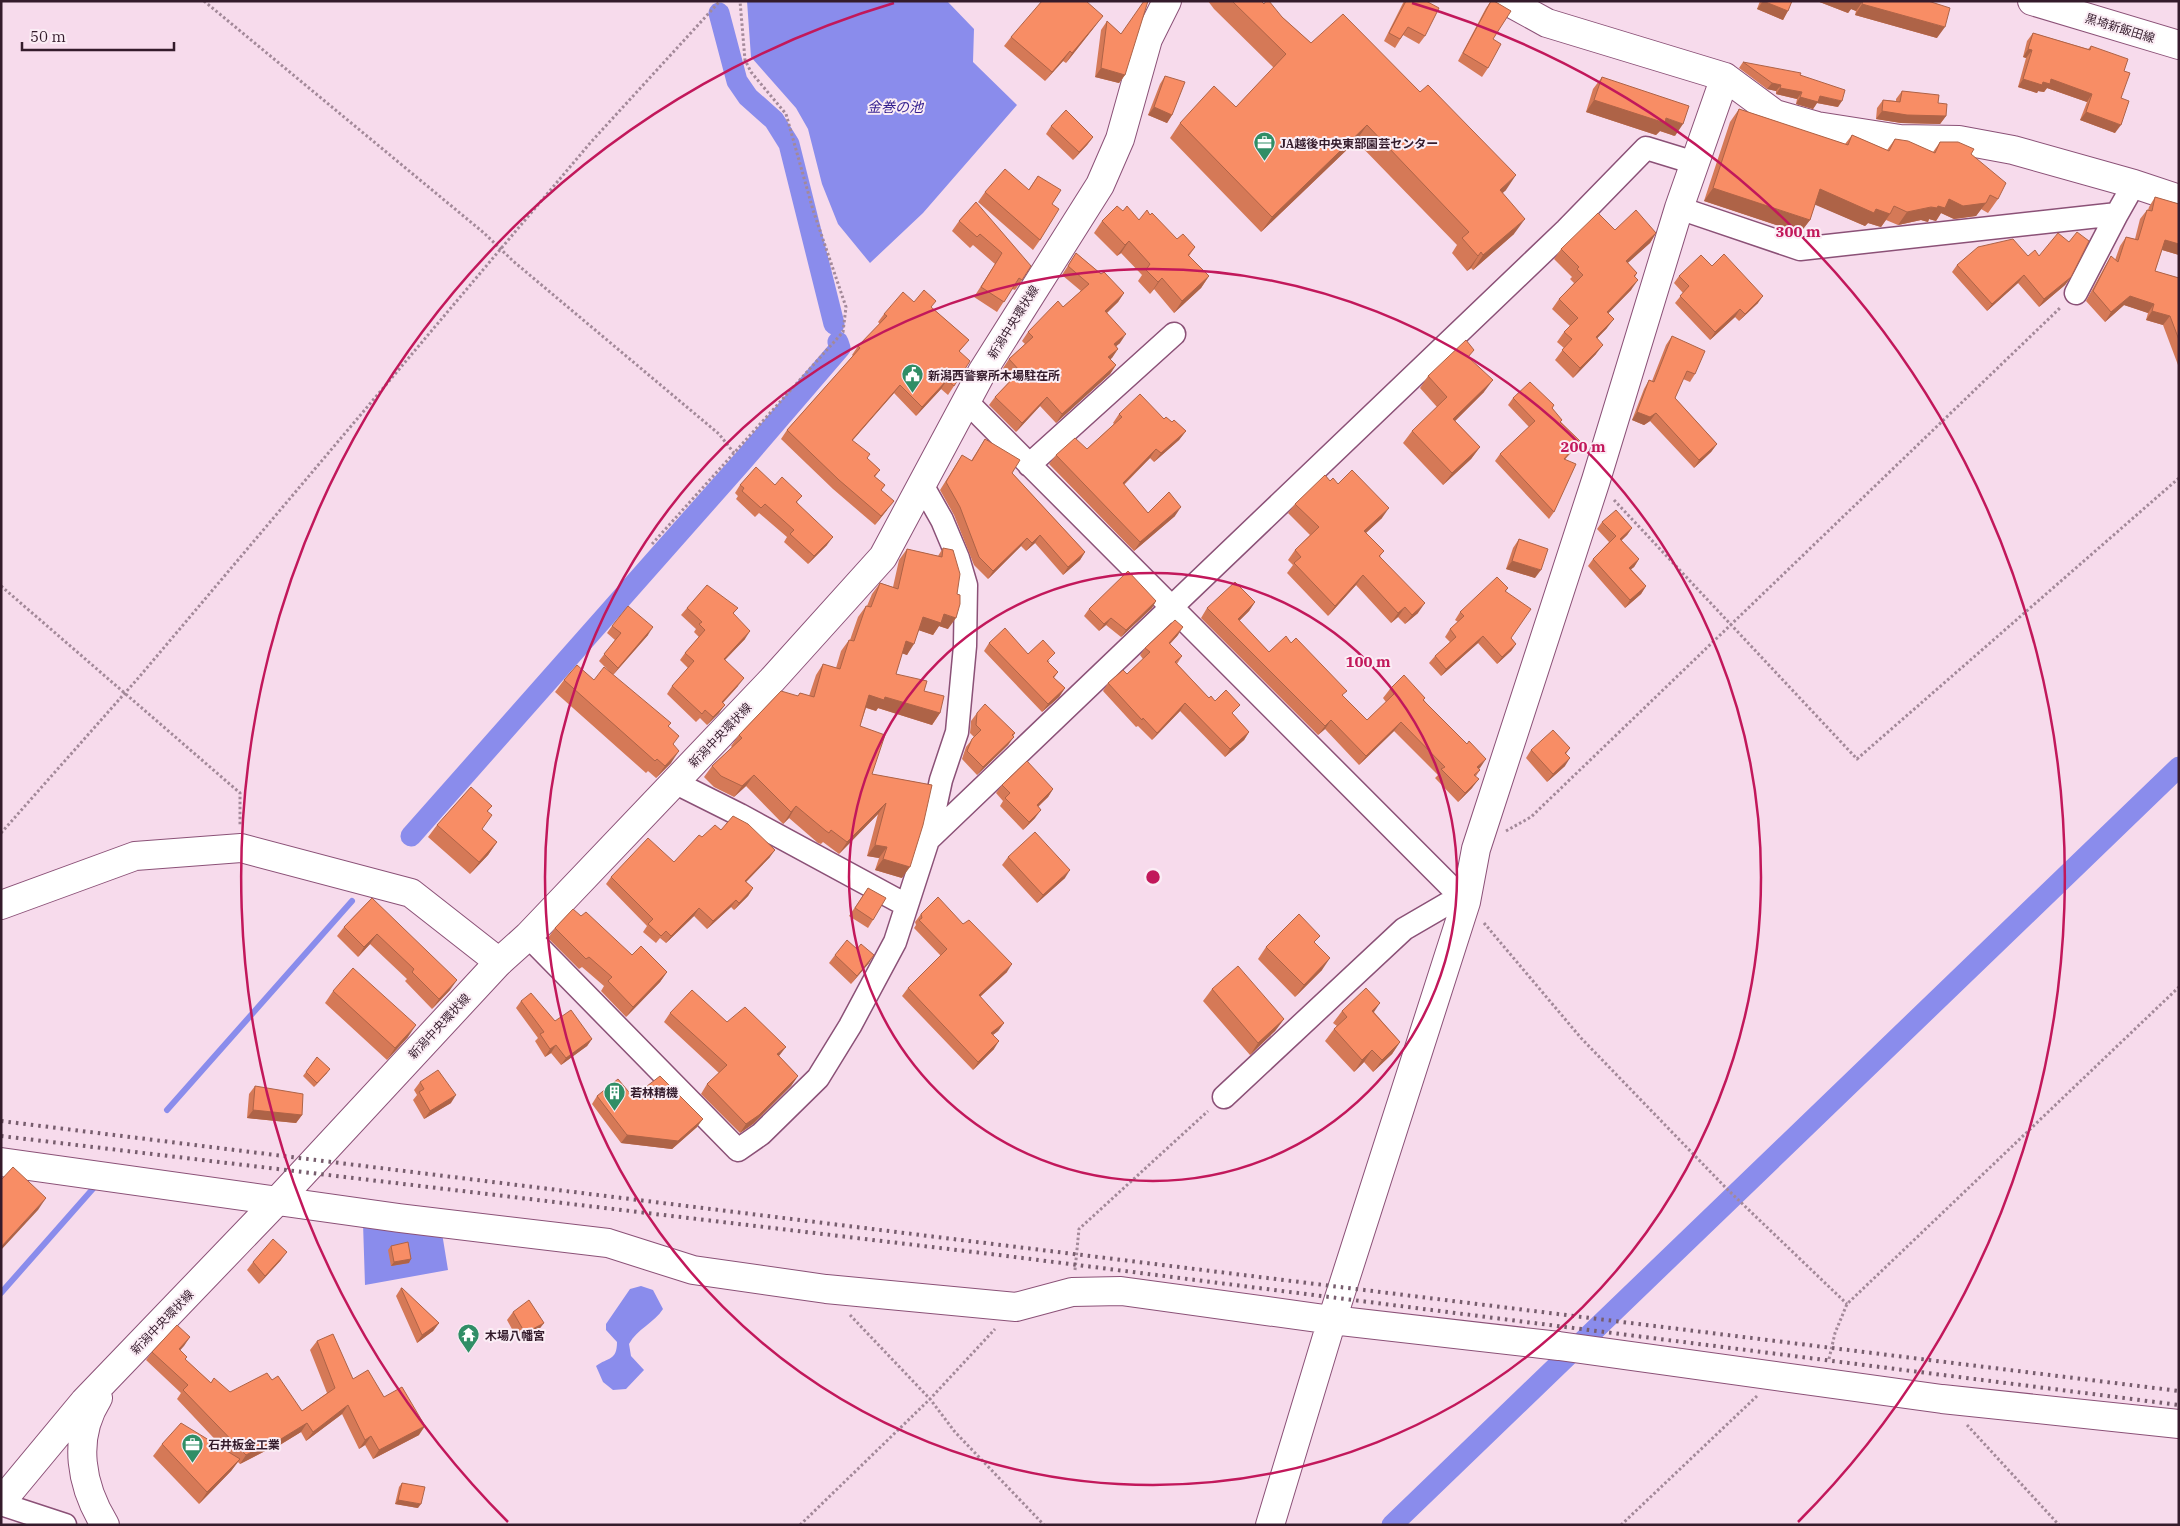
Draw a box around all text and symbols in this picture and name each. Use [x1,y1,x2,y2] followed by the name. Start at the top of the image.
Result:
[2083,10,2157,46] street label: 黒埼新飯田線
[22,20,175,52] scale bar
[30,27,66,46] text: 50 m
[867,98,925,116] water label: 金巻の池
[1252,131,1276,162] office icon: JA越後中央東部園芸センター
[1280,136,1438,151] place label: JA越後中央東部園芸センター
[1775,222,1821,241] text: 300 m
[984,282,1042,362] street label: 新潟中央環状線
[900,363,924,394] public building icon: 新潟西警察所木場駐在所
[928,368,1060,383] place label: 新潟西警察所木場駐在所
[1560,437,1606,456] text: 200 m
[1345,652,1391,671] text: 100 m
[685,700,755,770] street label: 新潟中央環状線
[1144,868,1162,886] centre of rings
[405,990,473,1062] street label: 新潟中央環状線
[602,1080,626,1111] building icon: 若林精機
[630,1085,678,1100] place label: 若林精機
[127,1287,197,1357] street label: 新潟中央環状線
[457,1323,481,1354] temple icon: 木場八幡宮
[485,1328,545,1343] place label: 木場八幡宮
[180,1432,204,1463] office icon: 石井板金工業
[208,1437,280,1452] place label: 石井板金工業

